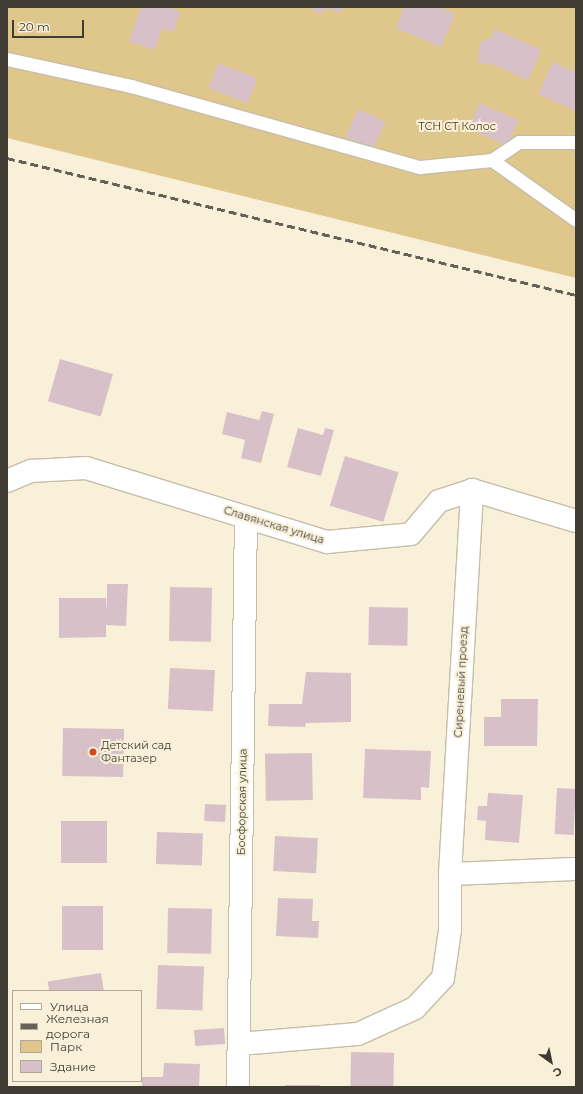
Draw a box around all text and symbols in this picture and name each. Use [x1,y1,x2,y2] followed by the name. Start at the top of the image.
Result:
[14,12,86,38] scale bar
[19,19,50,34] text: 20 m
[418,119,496,133] park label: ТСН СТ Колос
[222,503,326,547] street label: Славянская улица
[451,626,471,738] street label: Сиреневый проезд
[101,739,171,765] place label: Детский сад Фантазер
[88,747,98,757] marker: Детский сад Фантазер
[234,748,250,856] street label: Босфорская улица
[12,990,142,1082] legend
[50,999,89,1014] text: Улица
[46,1011,109,1041] text: Железная дорога
[50,1039,82,1054] text: Парк
[531,1042,571,1082] north arrow
[50,1059,96,1074] text: Здание
[550,1064,565,1080] text: С

